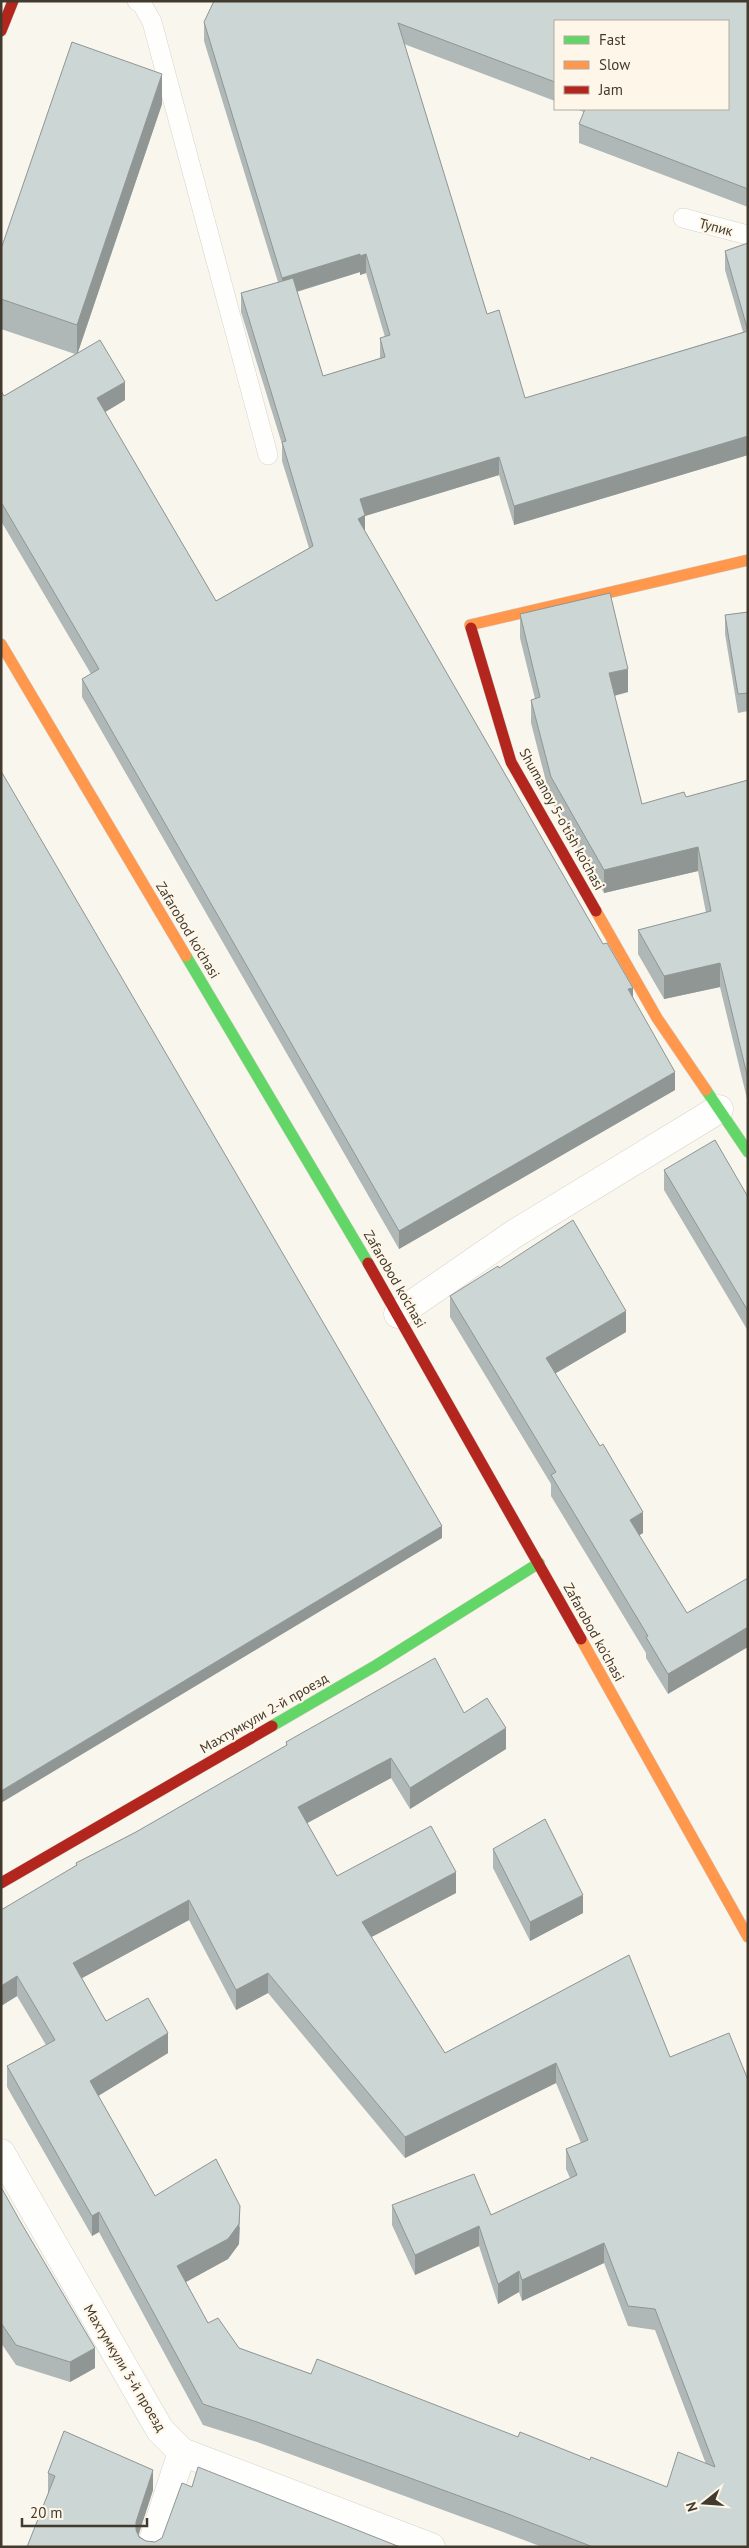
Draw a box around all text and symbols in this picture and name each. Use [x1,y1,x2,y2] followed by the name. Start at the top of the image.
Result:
[554,20,729,110] legend
[599,30,626,49] text: Fast
[599,55,630,74] text: Slow
[598,80,623,99] text: Jam
[697,214,735,240] street label: Тупик
[515,745,609,893] street label: Shumanoy 5-o'tish ko'chasi
[152,878,224,982] street label: Zafarobod ko'chasi
[360,1227,430,1331] street label: Zafarobod ko'chasi
[560,1580,628,1684] street label: Zafarobod ko'chasi
[197,1669,332,1757] street label: Махтумкули 2-й проезд
[80,2301,170,2435] street label: Махтумкули 3-й проезд
[679,2478,729,2528] north arrow
[22,2496,148,2528] scale bar
[682,2500,702,2514] text: N
[30,2503,63,2522] text: 20 m

